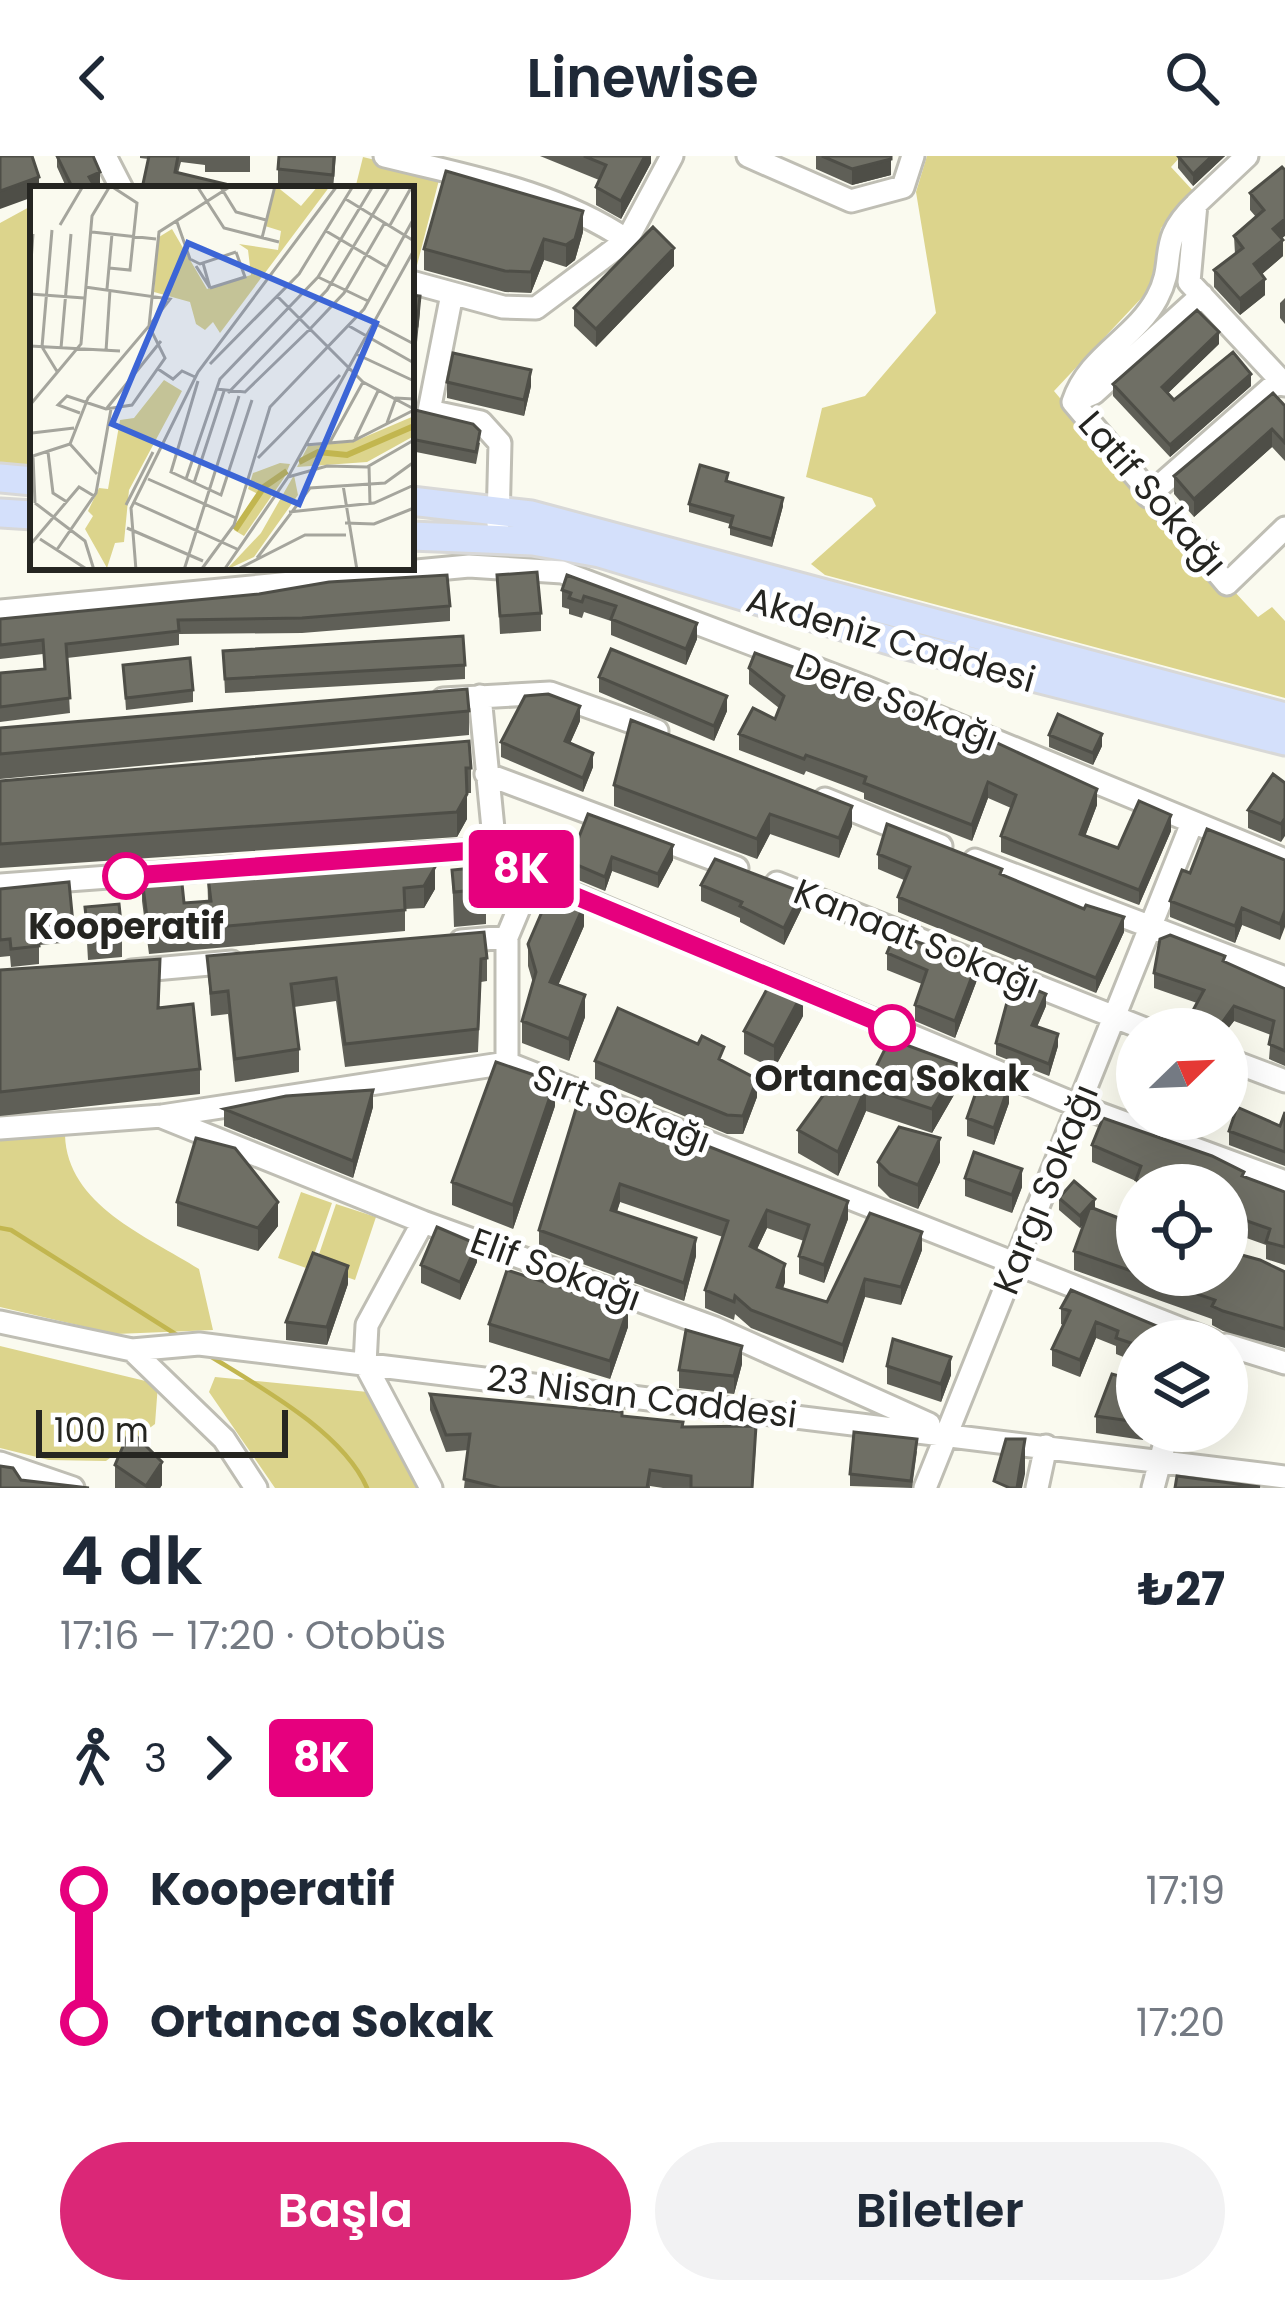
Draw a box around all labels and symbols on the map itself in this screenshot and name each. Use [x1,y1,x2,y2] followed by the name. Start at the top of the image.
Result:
[30,186,414,570] inset map
[1067,400,1239,587] street label: Latif Sokağı
[741,574,1041,705] street label: Akdeniz Caddesi
[788,639,1006,764] street label: Dere Sokağı
[467,830,575,908] line badge: 8K
[104,854,148,898] marker: Kooperatif
[786,866,1047,1011] street label: Kanaat Sokağı
[28,901,224,952] place label: Kooperatif
[870,1006,914,1050] marker: Ortanca Sokak
[1116,1008,1248,1140] north arrow
[526,1051,718,1166] street label: Sırt Sokağı
[755,1053,1030,1104] place label: Ortanca Sokak
[980,1077,1111,1302] street label: Kargı Sokağı
[464,1215,648,1324] street label: Elif Sokağı
[484,1352,800,1441] street label: 23 Nisan Caddesi
[36,1404,288,1457] scale bar

